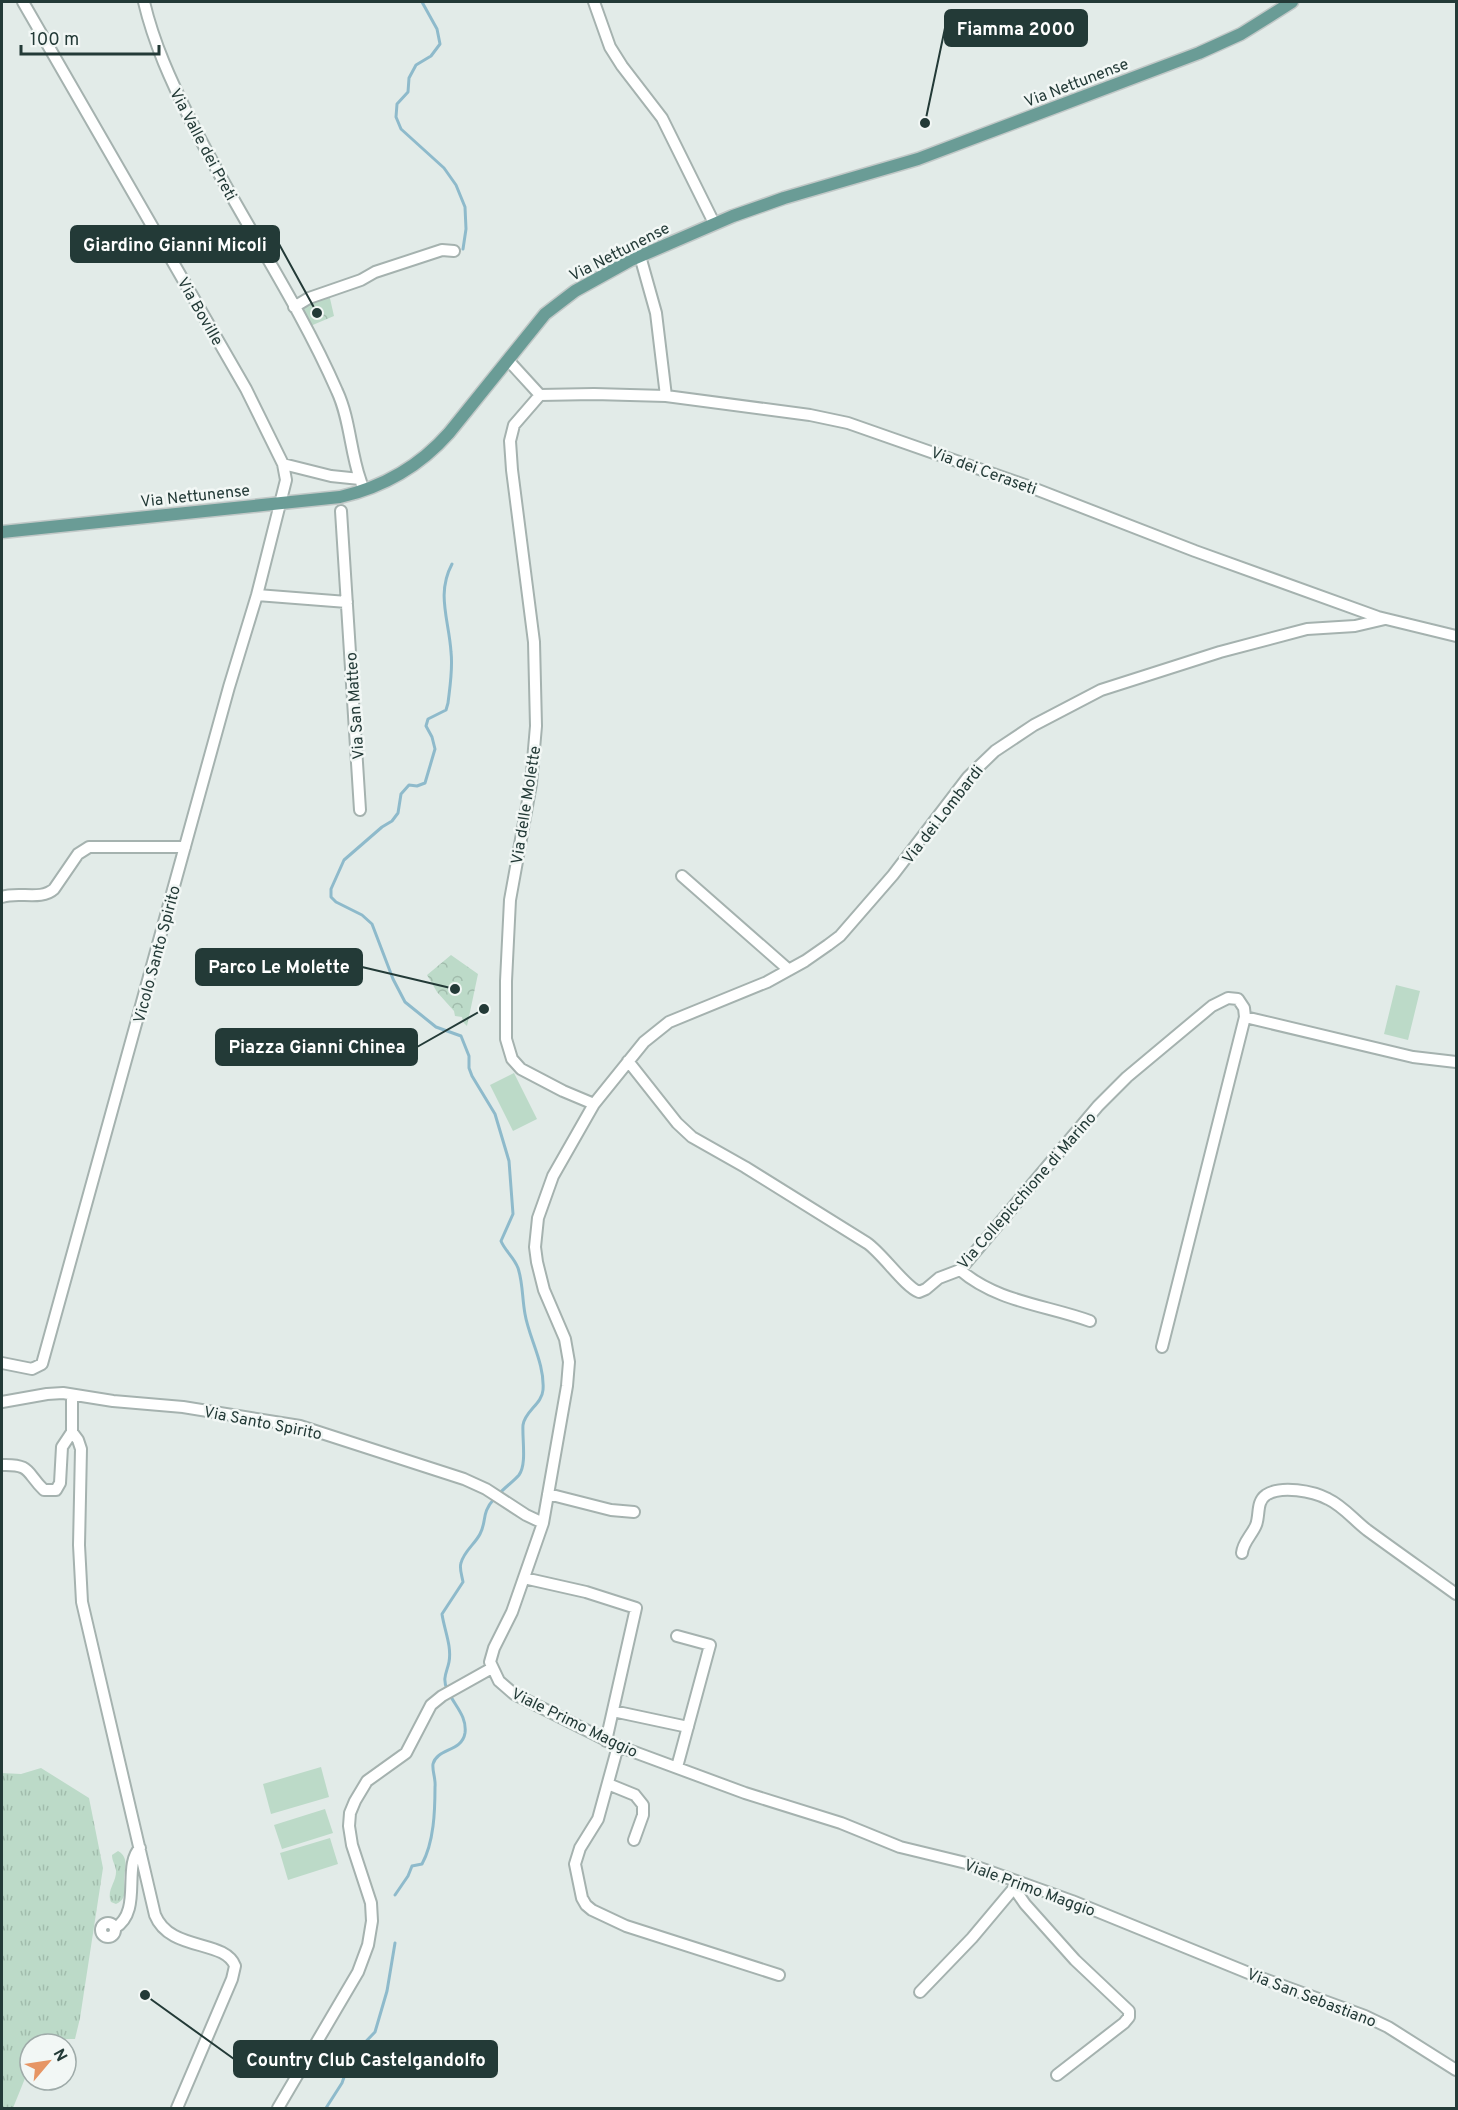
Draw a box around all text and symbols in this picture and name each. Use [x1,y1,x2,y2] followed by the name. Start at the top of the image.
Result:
[945,10,1087,46] callout: Fiamma 2000
[21,18,159,56] scale bar
[957,19,1075,42] text: Fiamma 2000
[30,29,79,52] text: 100 m
[1022,55,1132,113] street label: Via Nettunense
[164,85,240,204] street label: Via Valle dei Preti
[566,219,673,287] street label: Via Nettunense
[71,226,279,262] callout: Giardino Gianni Micoli
[83,235,267,258] text: Giardino Gianni Micoli
[172,274,227,350] street label: Via Boville
[928,443,1039,500] street label: Via dei Ceraseti
[139,481,251,513] street label: Via Nettunense
[342,651,370,760] street label: Via San Matteo
[508,745,546,866] street label: Via delle Molette
[899,762,988,869] street label: Via dei Lombardi
[130,883,186,1026] street label: Vicolo Santo Spirito
[196,949,362,985] callout: Parco Le Molette
[208,957,350,980] text: Parco Le Molette
[216,1029,417,1065] callout: Piazza Gianni Chinea
[228,1037,406,1060] text: Piazza Gianni Chinea
[954,1108,1101,1274] street label: Via Collepicchione di Marino
[202,1403,323,1445] street label: Via Santo Spirito
[508,1685,641,1763] street label: Viale Primo Maggio
[961,1856,1098,1922] street label: Viale Primo Maggio
[1244,1965,1379,2033] street label: Via San Sebastiano
[18,2032,78,2092] north arrow
[234,2041,497,2077] callout: Country Club Castelgandolfo
[48,2046,71,2066] text: N
[246,2050,486,2073] text: Country Club Castelgandolfo

